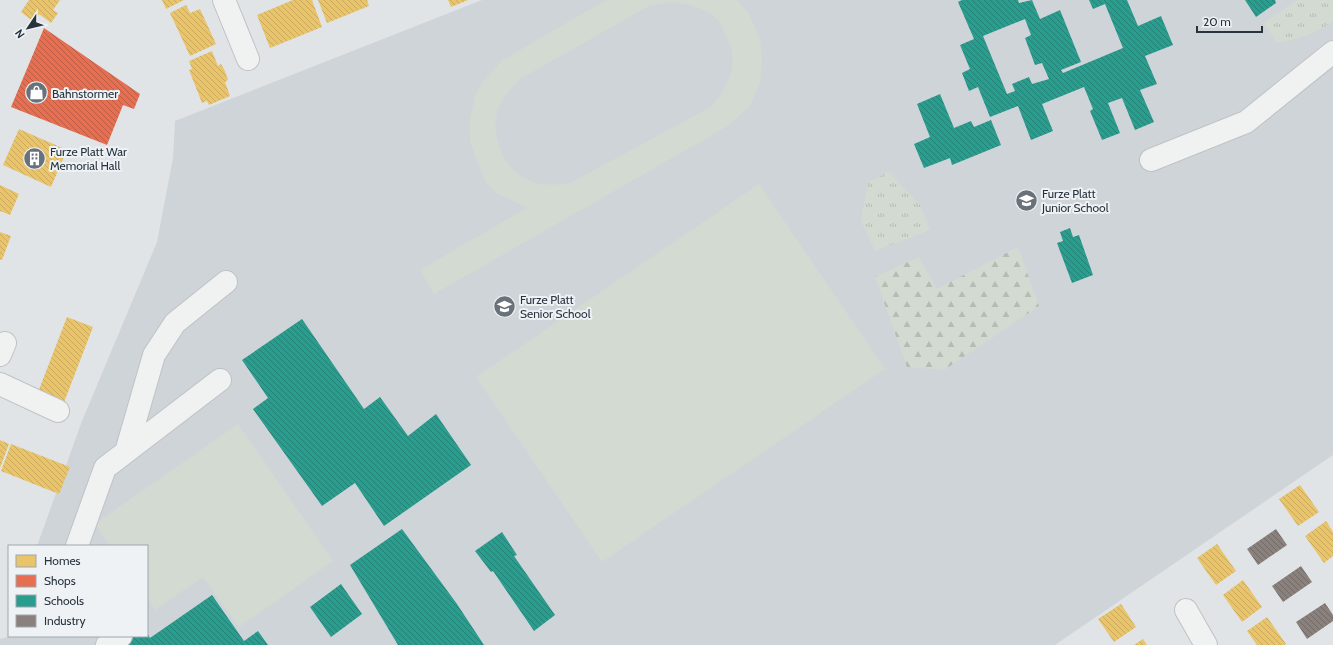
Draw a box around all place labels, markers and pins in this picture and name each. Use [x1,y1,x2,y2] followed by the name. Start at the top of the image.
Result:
[24,80,50,106] shop icon: Bahnstormer
[52,86,118,101] place label: Bahnstormer
[50,144,127,173] place label: Furze Platt War Memorial Hall
[22,145,48,171] building icon: Furze Platt War Memorial Hall
[1041,186,1109,215] place label: Furze Platt Junior School
[1014,187,1040,213] school or university icon: Furze Platt Junior School
[520,292,591,321] place label: Furze Platt Senior School
[492,293,518,319] school or university icon: Furze Platt Senior School

